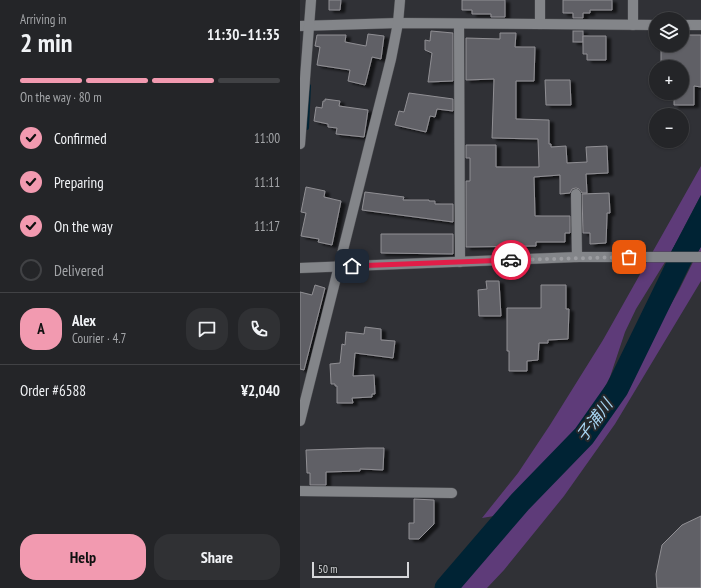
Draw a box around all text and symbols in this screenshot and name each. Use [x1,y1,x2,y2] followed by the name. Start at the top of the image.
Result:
[20,11,67,28] text: Arriving in
[649,12,689,148] map controls
[649,12,689,52] button: layers
[207,25,280,44] text: 11:30–11:35
[20,26,73,59] text: 2 min
[649,60,689,100] button: +
[20,89,102,106] text: On the way · 80 m
[649,108,689,148] button: −
[20,127,42,149] icon: check
[54,129,107,148] text: Confirmed
[254,130,280,147] text: 11:00
[20,171,42,193] icon: check
[54,173,104,192] text: Preparing
[254,174,280,191] text: 11:11
[20,215,42,237] icon: check
[54,217,113,236] text: On the way
[254,218,280,235] text: 11:17
[491,240,531,280] courier
[612,240,646,274] pin
[618,246,640,268] icon: bag
[335,249,369,283] pin
[500,249,522,271] icon: car
[341,255,363,277] icon: home
[54,261,104,280] text: Delivered
[186,308,228,350] button: chat
[238,308,280,350] button: phone
[72,311,96,330] text: Alex
[37,319,45,338] text: A
[72,330,126,347] text: Courier · 4.7
[20,381,86,400] text: Order #6588
[241,381,280,400] text: ¥2,040
[572,393,618,445] water label: 子浦川
[20,534,146,580] button: Help
[154,534,280,580] button: Share
[312,560,409,579] scale bar
[318,562,337,576] text: 50 m

